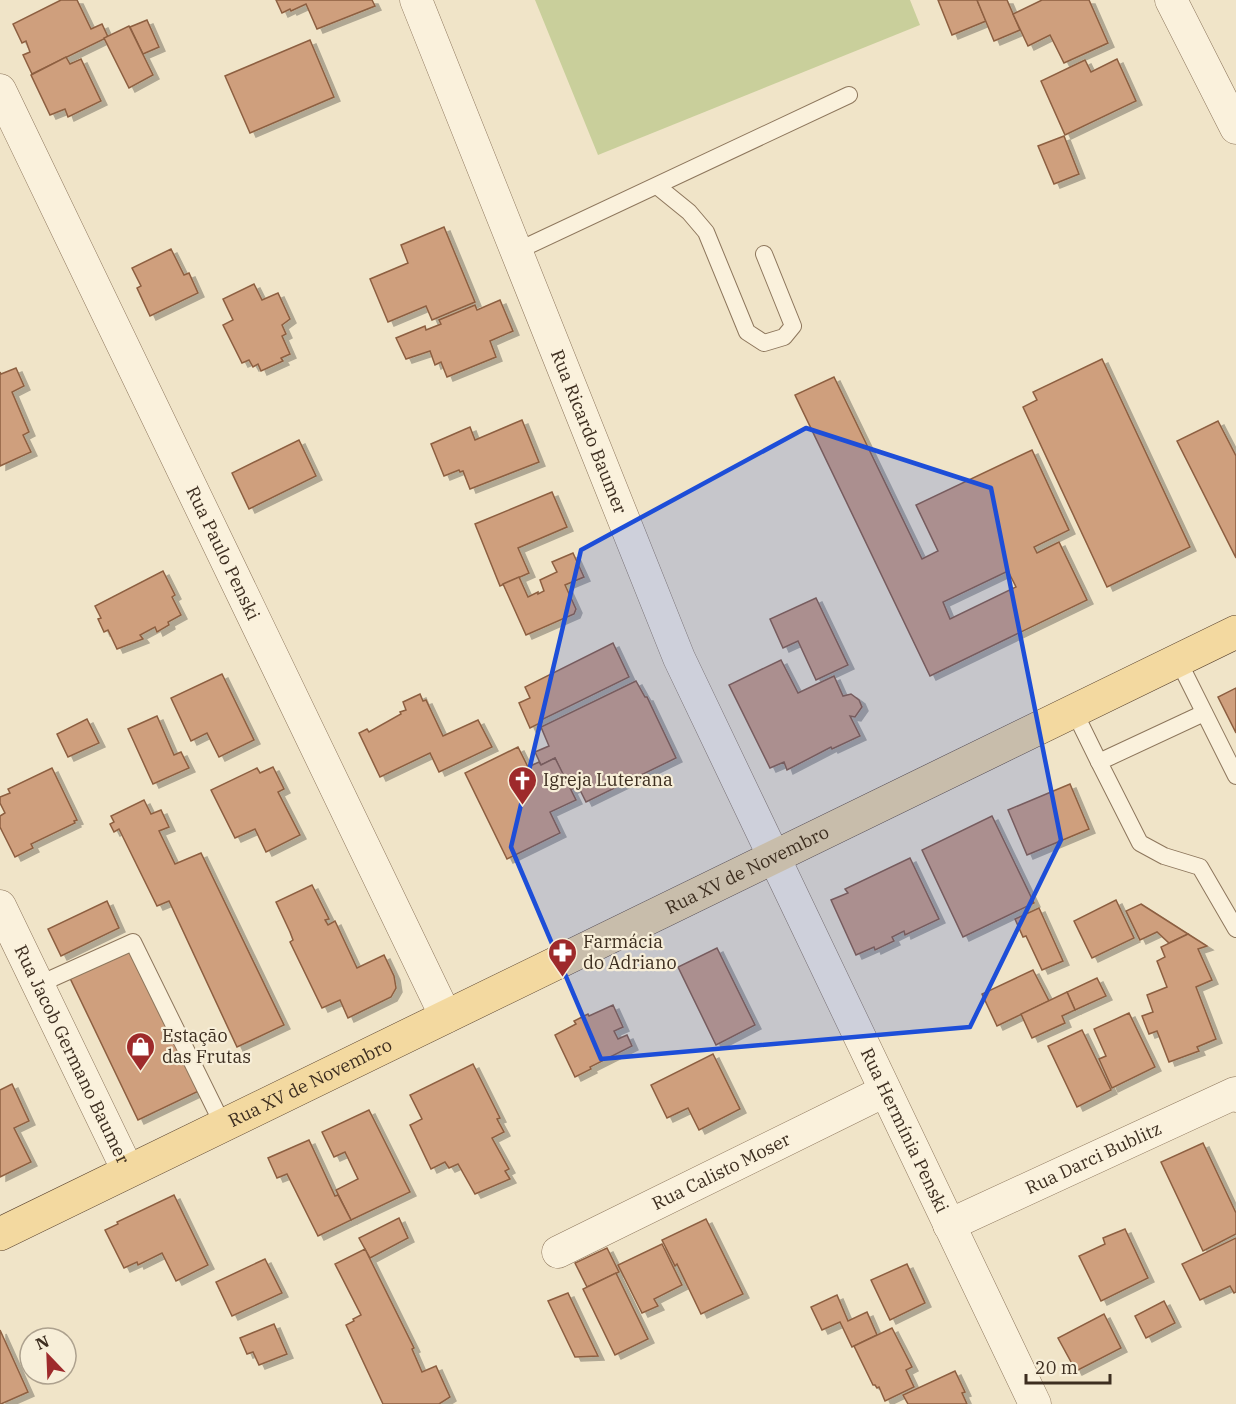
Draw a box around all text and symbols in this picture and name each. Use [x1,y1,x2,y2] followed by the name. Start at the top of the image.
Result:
[546,346,632,517] street label: Rua Ricardo Baumer
[181,482,265,624] street label: Rua Paulo Penski
[506,764,538,806] church icon: Igreja Luterana
[543,768,673,791] place label: Igreja Luterana
[661,820,832,919] street label: Rua XV de Novembro
[583,930,677,974] place label: Farmácia do Adriano
[546,936,578,978] pharmacy icon: Farmácia do Adriano
[10,941,135,1168] street label: Rua Jacob Germano Baumer
[162,1024,251,1068] place label: Estação das Frutas
[125,1030,157,1072] shop icon: Estação das Frutas
[224,1033,396,1132] street label: Rua XV de Novembro
[856,1044,954,1217] street label: Rua Hermínia Penski
[1021,1117,1165,1199] street label: Rua Darci Bublitz
[648,1127,794,1215] street label: Rua Calisto Moser
[18,1326,78,1386] north arrow
[32,1331,52,1354] text: N
[1026,1347,1110,1385] scale bar
[1035,1356,1078,1379] text: 20 m

